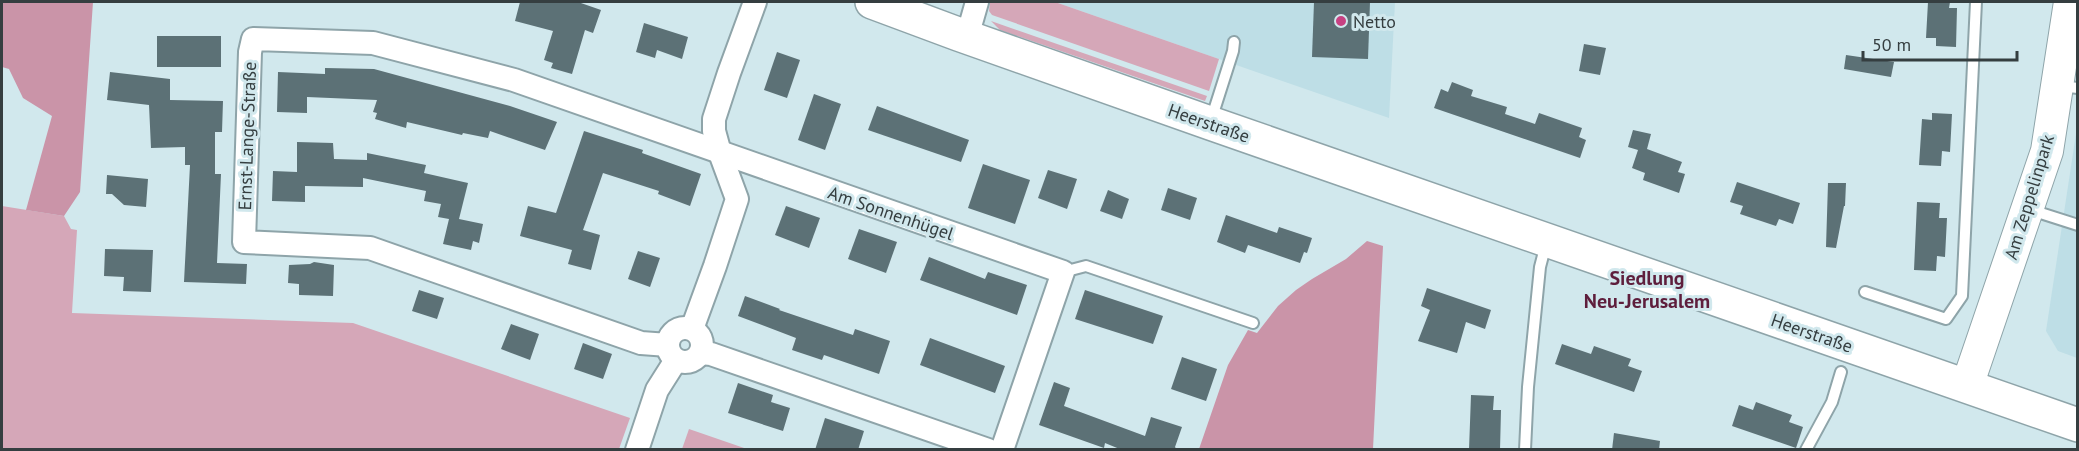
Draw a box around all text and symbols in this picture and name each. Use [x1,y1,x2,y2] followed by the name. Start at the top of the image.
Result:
[1353,10,1396,33] place label: Netto
[1334,14,1348,28] marker: Netto
[1863,24,2018,62] scale bar
[1872,33,1911,56] text: 50 m
[233,61,261,211] street label: Ernst-Lange-Straße
[1165,98,1253,148] street label: Heerstraße
[1999,131,2059,262] street label: Am Zeppelinpark
[825,181,958,246] street label: Am Sonnenhügel
[1584,265,1710,314] district label: Siedlung Neu-Jerusalem
[1768,308,1856,358] street label: Heerstraße

